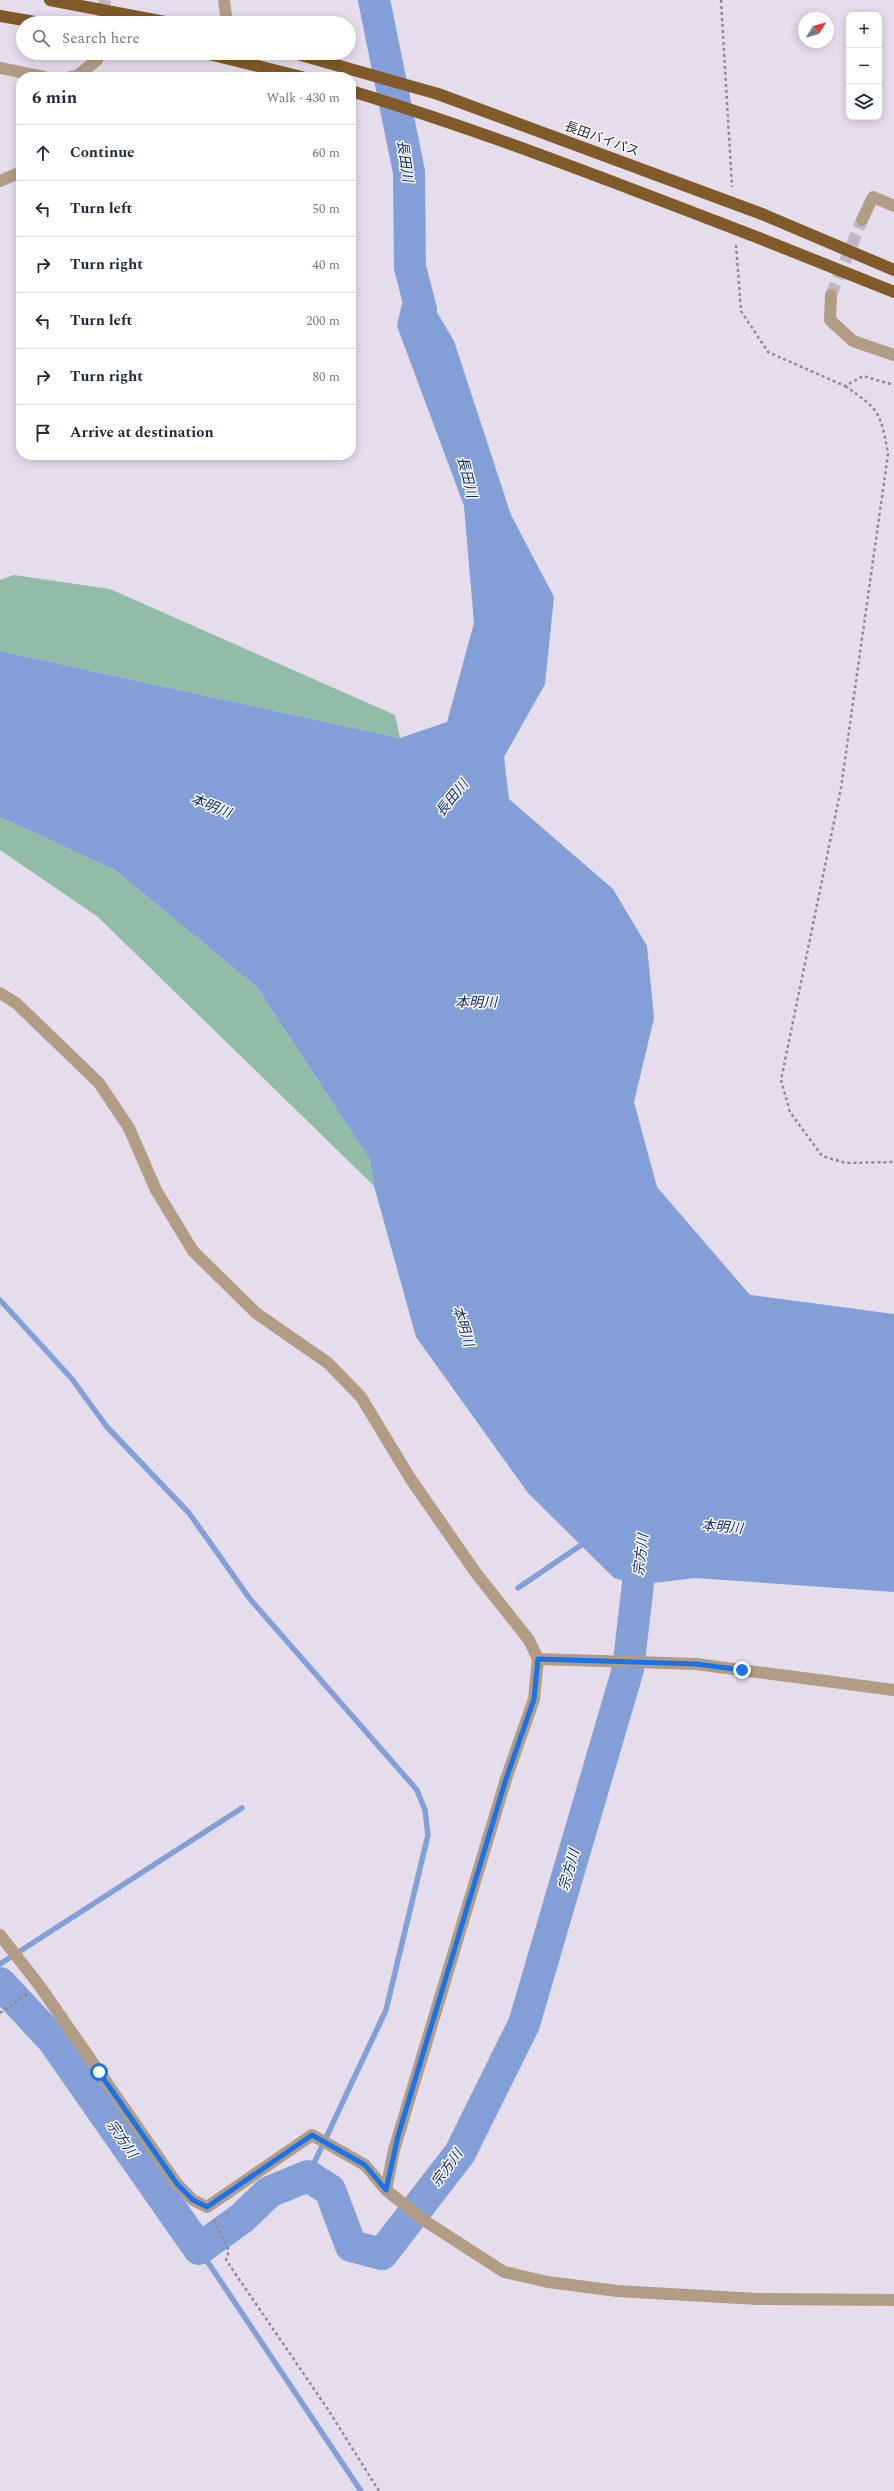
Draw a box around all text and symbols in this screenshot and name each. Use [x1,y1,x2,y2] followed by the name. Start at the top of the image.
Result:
[798,12,834,48] north arrow
[846,12,882,120] map controls
[846,12,882,48] button: +
[16,16,356,60] search box
[30,27,52,49] icon: search
[62,27,140,50] text: Search here
[846,48,882,84] button: −
[846,84,882,120] button: layers
[32,85,77,111] text: 6 min
[266,88,340,108] text: Walk · 430 m
[562,116,642,162] street label: 長田バイパス
[392,139,419,185] water label: 長田川
[70,141,135,164] text: Continue
[32,142,54,164] icon: ahead
[313,143,340,163] text: 60 m
[70,197,132,220] text: Turn left
[32,198,54,220] icon: left
[313,199,340,219] text: 50 m
[70,253,143,276] text: Turn right
[32,254,54,276] icon: right
[313,255,340,275] text: 40 m
[70,309,132,332] text: Turn left
[32,310,54,332] icon: left
[306,311,340,331] text: 200 m
[70,365,143,388] text: Turn right
[32,366,54,388] icon: right
[313,367,340,387] text: 80 m
[70,421,214,444] text: Arrive at destination
[32,422,54,444] icon: arrive
[452,454,483,502] water label: 長田川
[431,774,475,821] water label: 長田川
[188,788,236,824] water label: 本明川
[455,992,499,1013] water label: 本明川
[447,1303,480,1351] water label: 本明川
[700,1515,746,1539] water label: 本明川
[628,1531,654,1577] water label: 宗方川
[733,1661,751,1679] route end
[553,1845,585,1893] water label: 宗方川
[90,2063,108,2081] route start
[101,2116,144,2164] water label: 宗方川
[426,2143,469,2191] water label: 宗方川

